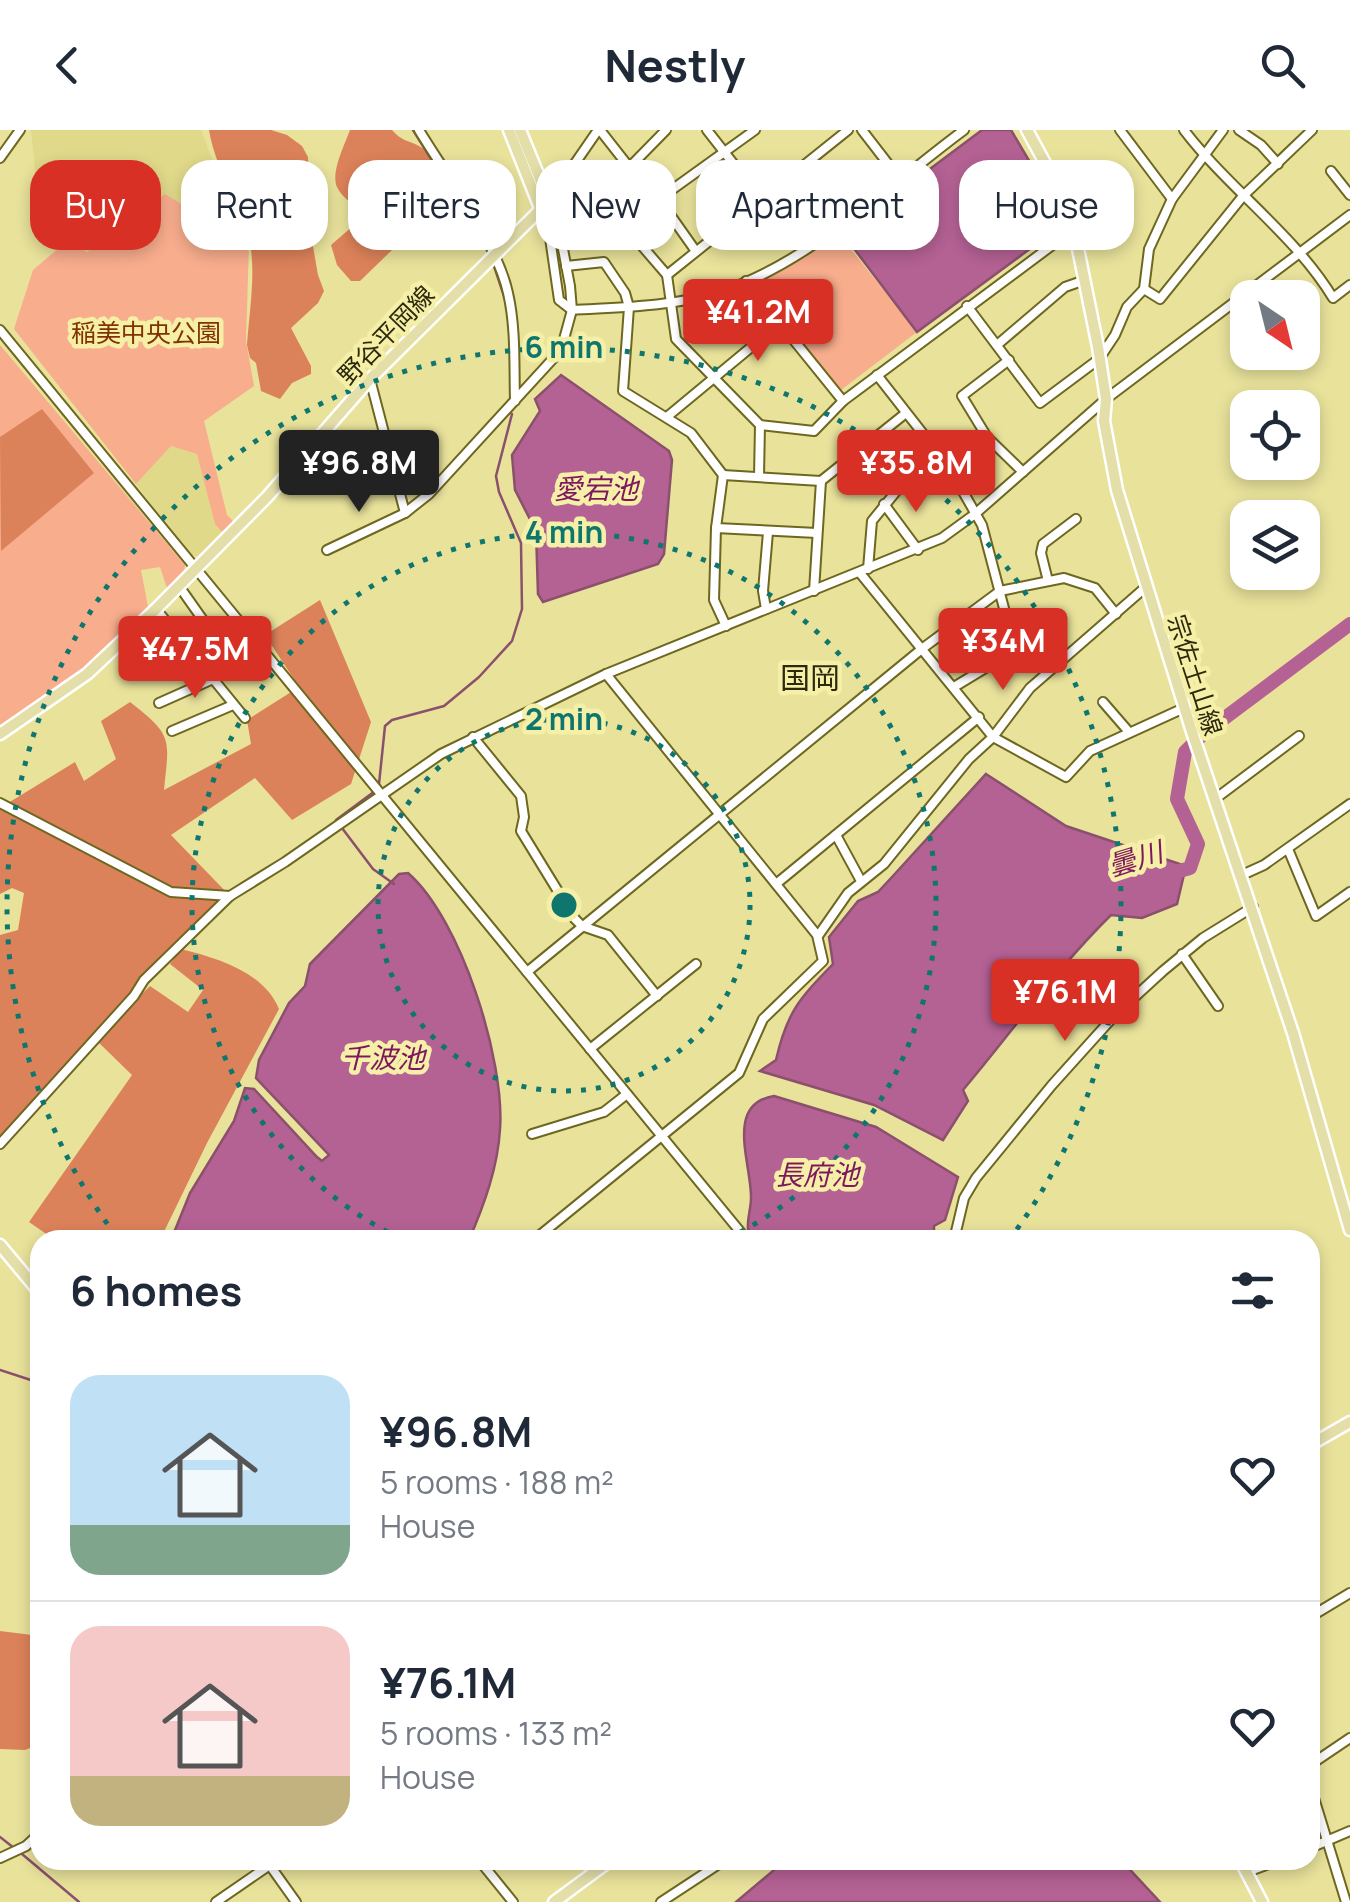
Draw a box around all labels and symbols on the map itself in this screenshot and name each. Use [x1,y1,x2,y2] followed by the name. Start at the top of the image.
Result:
[330,278,442,392] street label: 野谷平岡線
[677,279,839,364] pin: ¥41.2M
[1230,280,1320,370] north arrow
[71,315,221,350] park label: 稲美中央公園
[525,326,603,367] text: 6 min
[278,430,440,515] pin: ¥96.8M
[835,430,997,515] pin: ¥35.8M
[554,469,641,507] water label: 愛宕池
[525,511,603,552] text: 4 min
[944,608,1062,693] pin: ¥34M
[1160,610,1231,740] street label: 宗佐土山線
[114,616,276,701] pin: ¥47.5M
[780,657,840,698] district label: 国岡
[525,698,603,739] text: 2 min
[1102,831,1170,884] water label: 曇川
[546,887,582,923] centre of rings
[984,959,1146,1044] pin: ¥76.1M
[341,1038,428,1076] water label: 千波池
[775,1155,862,1193] water label: 長府池

